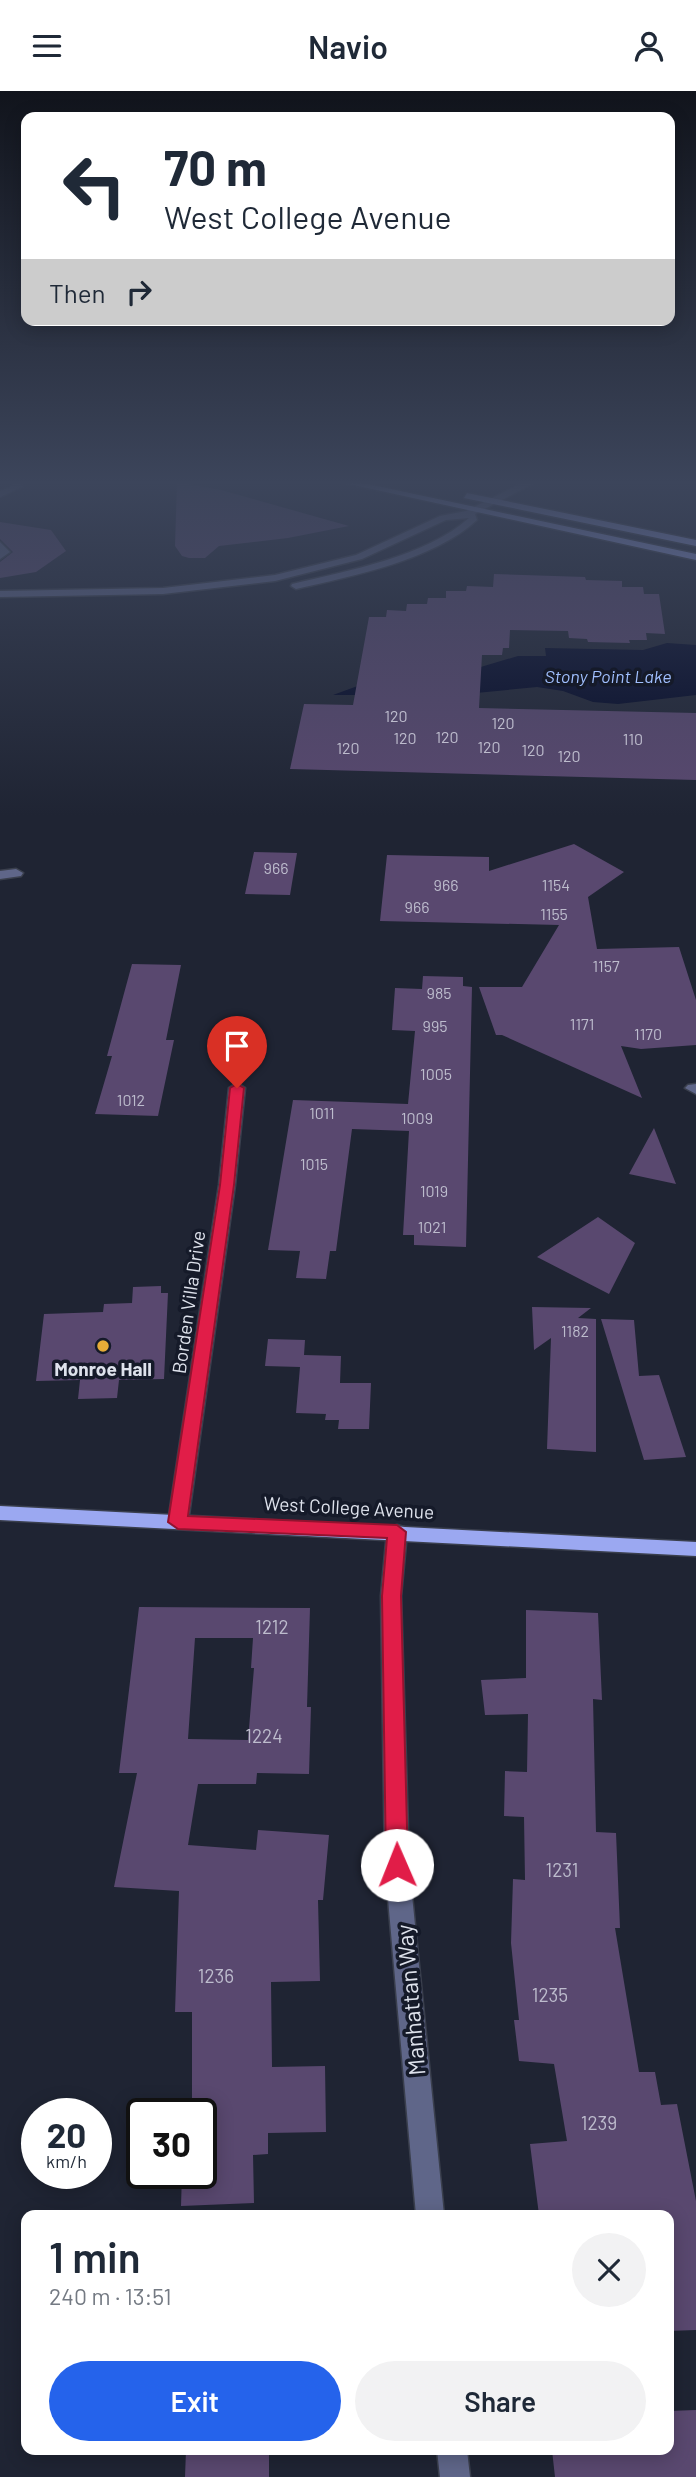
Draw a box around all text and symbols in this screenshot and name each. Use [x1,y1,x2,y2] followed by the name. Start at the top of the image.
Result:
[28,27,66,65] icon: menu
[308,27,388,65] text: Navio
[630,27,668,65] icon: person
[164,137,267,196] text: 70 m
[49,140,140,231] icon: left
[164,197,452,235] text: West College Avenue
[120,273,158,311] icon: right
[49,277,106,308] text: Then
[544,665,672,687] water label: Stony Point Lake
[384,706,408,725] house number: 120
[491,713,515,732] house number: 120
[435,727,459,746] house number: 120
[393,728,417,747] house number: 120
[623,729,643,748] house number: 110
[477,737,501,756] house number: 120
[336,738,360,757] house number: 120
[521,740,545,759] house number: 120
[557,746,581,765] house number: 120
[264,858,288,877] house number: 966
[434,875,458,894] house number: 966
[542,875,570,894] house number: 1154
[405,897,429,916] house number: 966
[540,904,568,923] house number: 1155
[592,956,620,975] house number: 1157
[427,983,451,1002] house number: 985
[570,1014,594,1033] house number: 1171
[207,1016,267,1088] pin
[423,1016,447,1035] house number: 995
[634,1024,662,1043] house number: 1170
[218,1027,256,1065] icon: arrive
[420,1064,452,1083] house number: 1005
[117,1090,145,1109] house number: 1012
[309,1103,335,1122] house number: 1011
[401,1108,433,1127] house number: 1009
[300,1154,328,1173] house number: 1015
[420,1181,448,1200] house number: 1019
[418,1217,446,1236] house number: 1021
[167,1229,209,1375] street label: Borden Villa Drive
[561,1321,589,1340] house number: 1182
[95,1338,111,1354] marker: Monroe Hall
[54,1357,152,1380] place label: Monroe Hall
[263,1491,435,1523] street label: West College Avenue
[255,1615,289,1638] house number: 1212
[245,1724,283,1747] house number: 1224
[360,1828,434,1902] position arrow
[545,1858,579,1881] house number: 1231
[389,1923,431,2077] street label: Manhattan Way
[198,1964,234,1987] house number: 1236
[532,1983,568,2006] house number: 1235
[126,2098,217,2189] speed limit sign: 30
[581,2111,617,2134] house number: 1239
[47,2113,86,2155] text: 20
[46,2150,87,2172] text: km/h
[49,2231,141,2281] text: 1 min
[572,2233,646,2307] button: close
[49,2282,172,2310] text: 240 m · 13:51
[49,2361,341,2441] button: Exit
[355,2361,646,2441] button: Share

